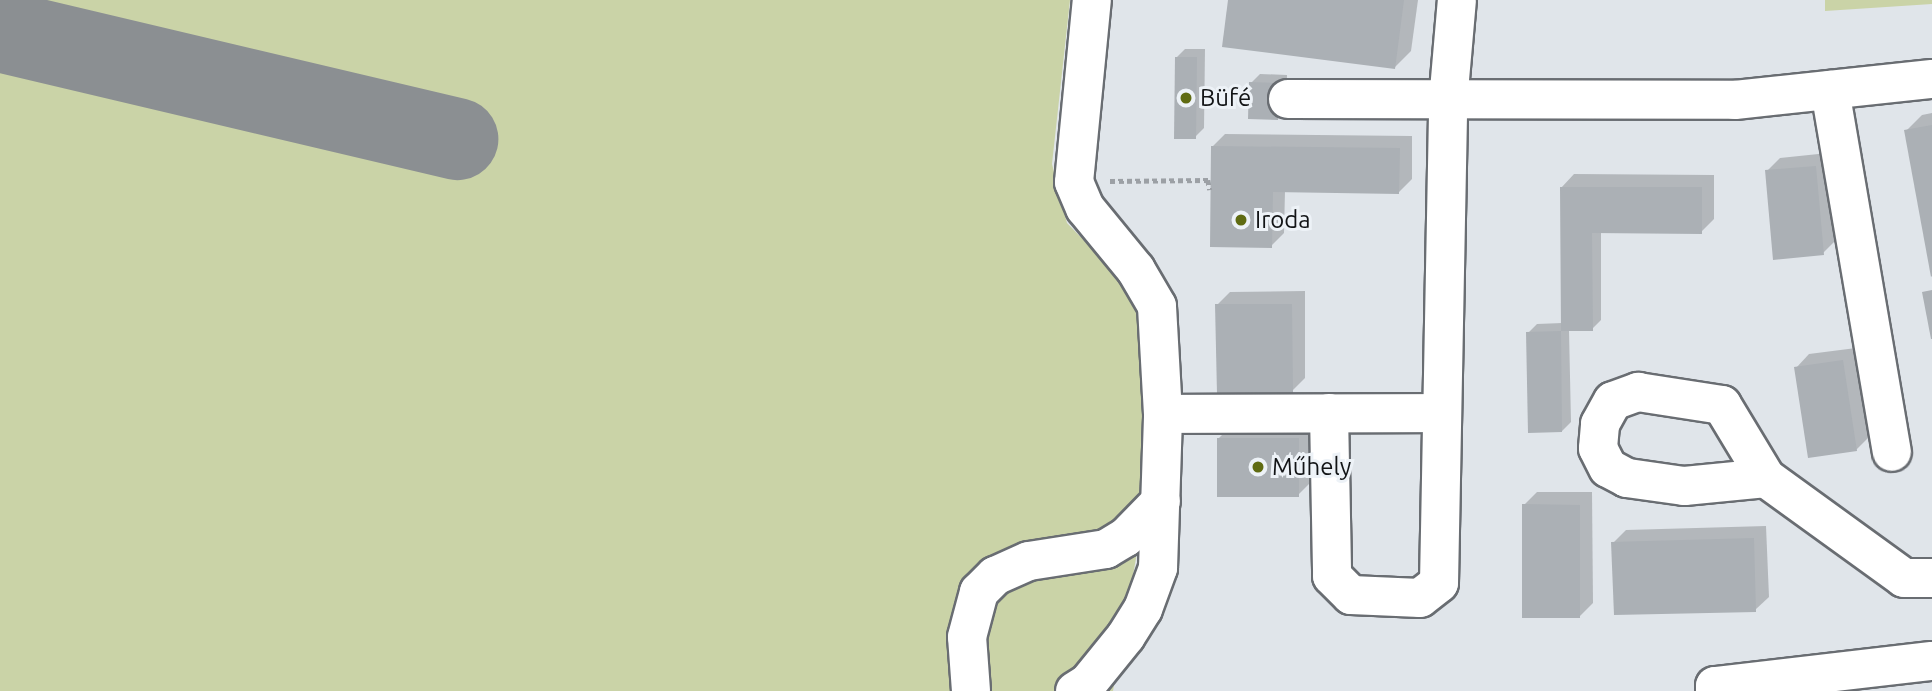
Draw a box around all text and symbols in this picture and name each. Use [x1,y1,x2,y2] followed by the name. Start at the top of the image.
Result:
[1200,84,1251,112] place label: Büfé
[1178,90,1194,106] marker: Büfé
[1255,206,1311,234] place label: Iroda
[1233,212,1249,228] marker: Iroda
[1272,453,1351,481] place label: Műhely
[1250,459,1266,475] marker: Műhely

